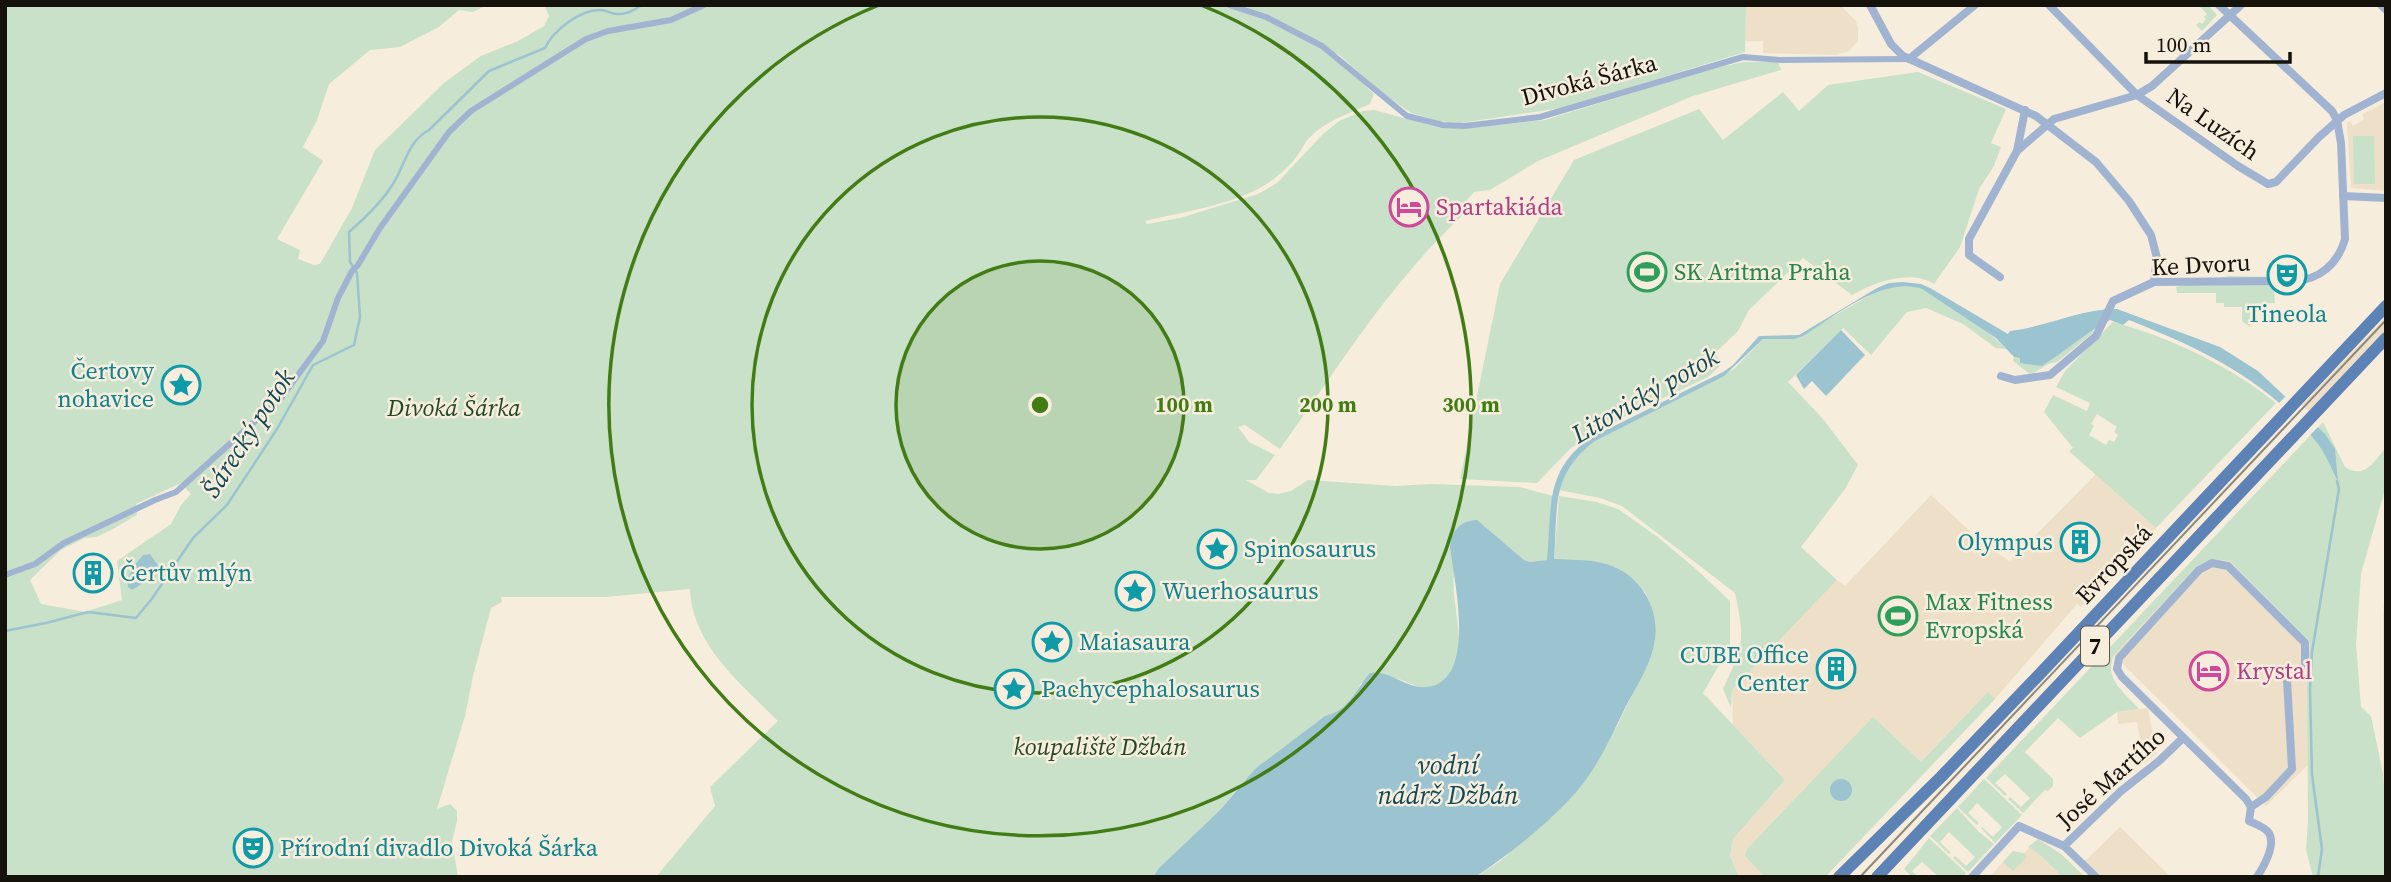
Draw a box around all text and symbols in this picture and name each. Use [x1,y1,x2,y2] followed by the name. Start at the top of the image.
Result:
[2146,21,2290,65] scale bar
[2156,30,2211,59] text: 100 m
[1517,45,1661,113] street label: Divoká Šárka
[2160,79,2267,168] street label: Na Luzích
[1388,186,1430,228] hotel icon: Spartakiáda
[1436,190,1564,223] place label: Spartakiáda
[2150,245,2251,284] street label: Ke Dvoru
[1626,251,1668,293] sports icon: SK Aritma Praha
[2266,254,2308,296] theatre icon: Tineola
[1674,255,1852,288] place label: SK Aritma Praha
[2247,297,2328,330] place label: Tineola
[1564,338,1726,452] water label: Litovický potok
[57,354,155,415] place label: Čertovy nohavice
[193,361,304,504] water label: Šárecký potok
[160,364,202,406] place icon: Čertovy nohavice
[1155,390,1213,419] text: 100 m
[1299,390,1357,419] text: 200 m
[1442,390,1500,419] text: 300 m
[386,391,521,424] park label: Divoká Šárka
[1028,393,1052,417] centre of rings
[2068,516,2160,611] street label: Evropská
[2059,521,2101,563] building icon: Olympus
[1957,525,2053,558] place label: Olympus
[1196,528,1238,570] place icon: Spinosaurus
[1244,532,1376,565] place label: Spinosaurus
[72,552,114,594] building icon: Čertův mlýn
[120,556,252,589] place label: Čertův mlýn
[1114,570,1156,612] place icon: Wuerhosaurus
[1162,574,1319,607] place label: Wuerhosaurus
[1925,585,2053,646] place label: Max Fitness Evropská
[1877,595,1919,637] sports icon: Max Fitness Evropská
[1031,621,1073,663] place icon: Maiasaura
[1079,625,1191,658] place label: Maiasaura
[2081,626,2109,666] road number: 7
[1680,638,1809,699] place label: CUBE Office Center
[1815,648,1857,690] building icon: CUBE Office Center
[2188,650,2230,692] hotel icon: Krystal
[2236,654,2312,687] place label: Krystal
[993,668,1035,710] place icon: Pachycephalosaurus
[1041,672,1260,705] place label: Pachycephalosaurus
[2048,720,2172,836] street label: José Martího
[1014,730,1187,763] park label: koupaliště Džbán
[1378,747,1519,813] water label: vodní nádrž Džbán
[232,827,274,869] theatre icon: Přírodní divadlo Divoká Šárka
[280,831,599,864] place label: Přírodní divadlo Divoká Šárka

